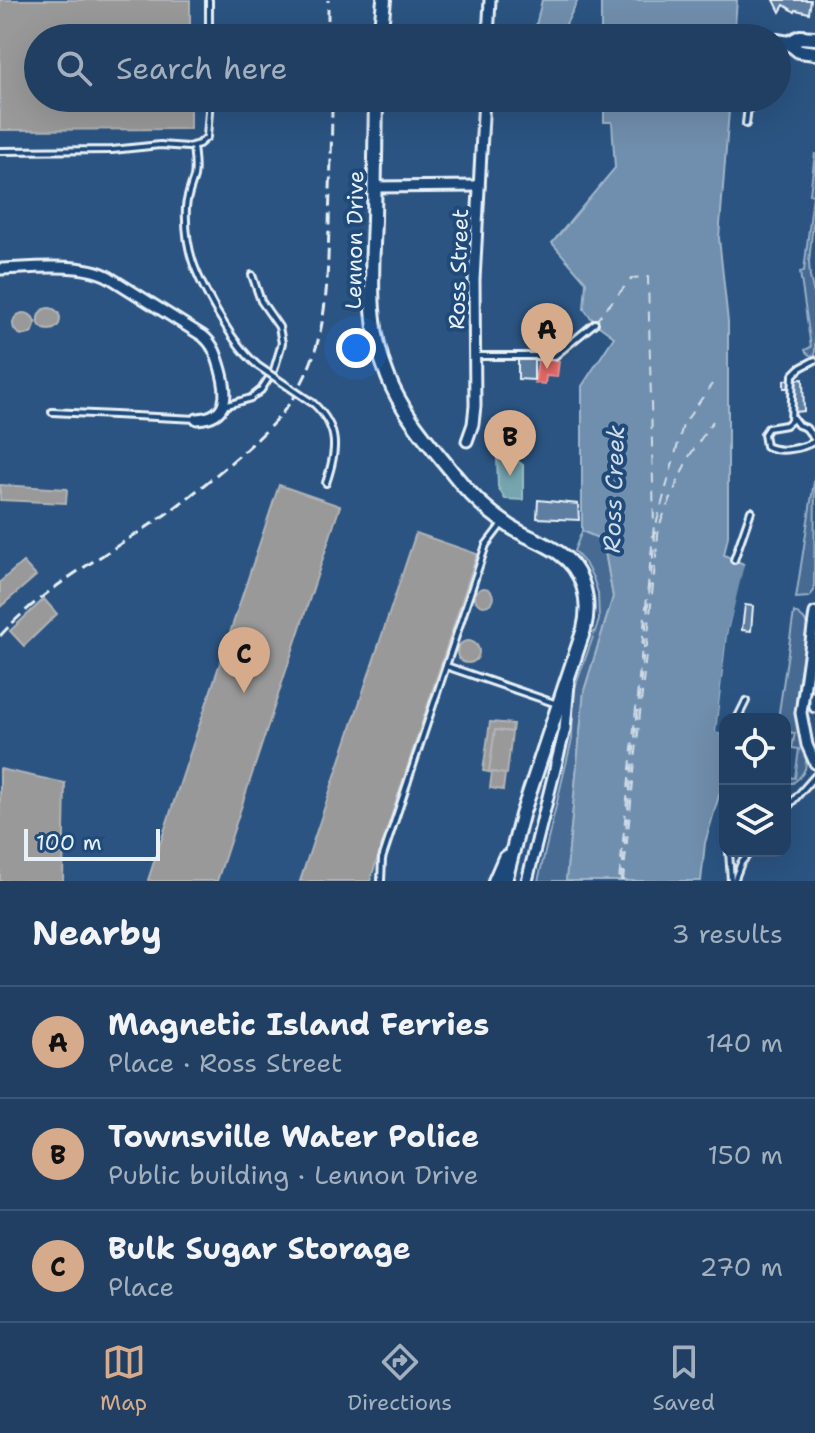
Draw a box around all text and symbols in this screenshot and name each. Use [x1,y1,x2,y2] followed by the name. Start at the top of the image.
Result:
[24,24,791,112] search box
[52,46,96,90] icon: search
[116,48,287,89] text: Search here
[339,170,370,310] street label: Lennon Drive
[442,208,475,330] street label: Ross Street
[521,303,573,369] pin: A
[336,328,376,368] your location
[484,410,536,476] pin: B
[596,424,632,553] water label: Ross Creek
[218,627,270,693] pin: C
[719,713,791,857] map controls
[719,713,791,785] button: locate
[719,785,791,857] button: layers
[24,825,160,861] scale bar
[36,828,102,857] text: 100 m
[32,910,162,956] text: Nearby
[671,916,783,951] text: 3 results
[108,1004,489,1045] text: Magnetic Island Ferries
[48,1025,68,1060] text: A
[706,1025,783,1060] text: 140 m
[108,1045,342,1080] text: Place · Ross Street
[108,1116,479,1157] text: Townsville Water Police
[50,1137,66,1172] text: B
[707,1137,783,1172] text: 150 m
[108,1157,478,1192] text: Public building · Lennon Drive
[108,1228,411,1269] text: Bulk Sugar Storage
[50,1249,66,1284] text: C
[700,1249,783,1284] text: 270 m
[108,1269,174,1304] text: Place
[100,1340,147,1417] tab: Map
[347,1340,452,1417] tab: Directions
[652,1340,715,1417] tab: Saved

